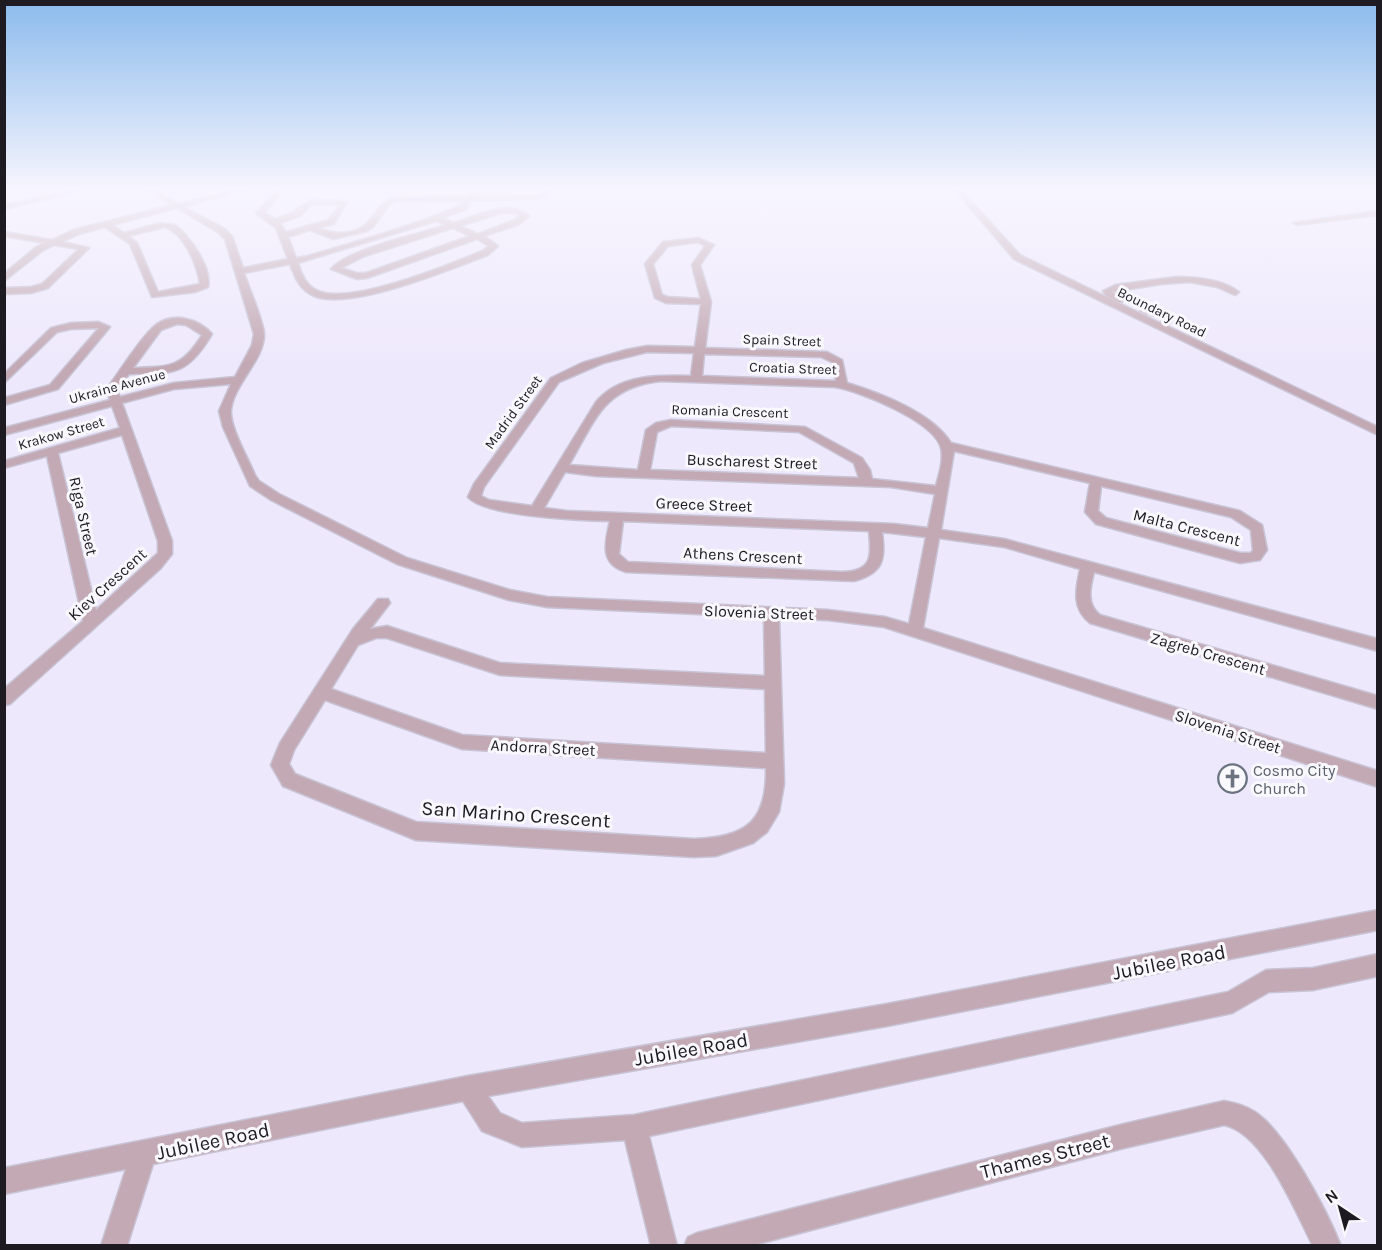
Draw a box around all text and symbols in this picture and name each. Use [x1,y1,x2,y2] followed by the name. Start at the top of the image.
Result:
[1115,284,1209,341] street label: Boundary Road
[742,331,822,350] street label: Spain Street
[749,358,837,379] street label: Croatia Street
[67,365,167,408] street label: Ukraine Avenue
[481,372,546,453] street label: Madrid Street
[671,401,789,422] street label: Romania Crescent
[16,413,106,454] street label: Krakow Street
[686,450,818,473] street label: Buscharest Street
[65,475,102,557] street label: Riga Street
[655,493,753,516] street label: Greece Street
[1131,505,1242,550] street label: Malta Crescent
[683,543,803,568] street label: Athens Crescent
[64,544,150,625] street label: Kiev Crescent
[704,601,814,624] street label: Slovenia Street
[1148,628,1268,679] street label: Zagreb Crescent
[1173,705,1283,758] street label: Slovenia Street
[490,735,596,760] street label: Andorra Street
[1253,761,1336,798] place label: Cosmo City Church
[1216,763,1248,795] church icon: Cosmo City Church
[421,796,612,833] street label: San Marino Crescent
[1110,940,1228,985] street label: Jubilee Road
[633,1028,750,1071] street label: Jubilee Road
[155,1118,272,1165] street label: Jubilee Road
[978,1129,1113,1184] street label: Thames Street
[1310,1178,1370,1238] north arrow
[1321,1185,1342,1207] text: N

